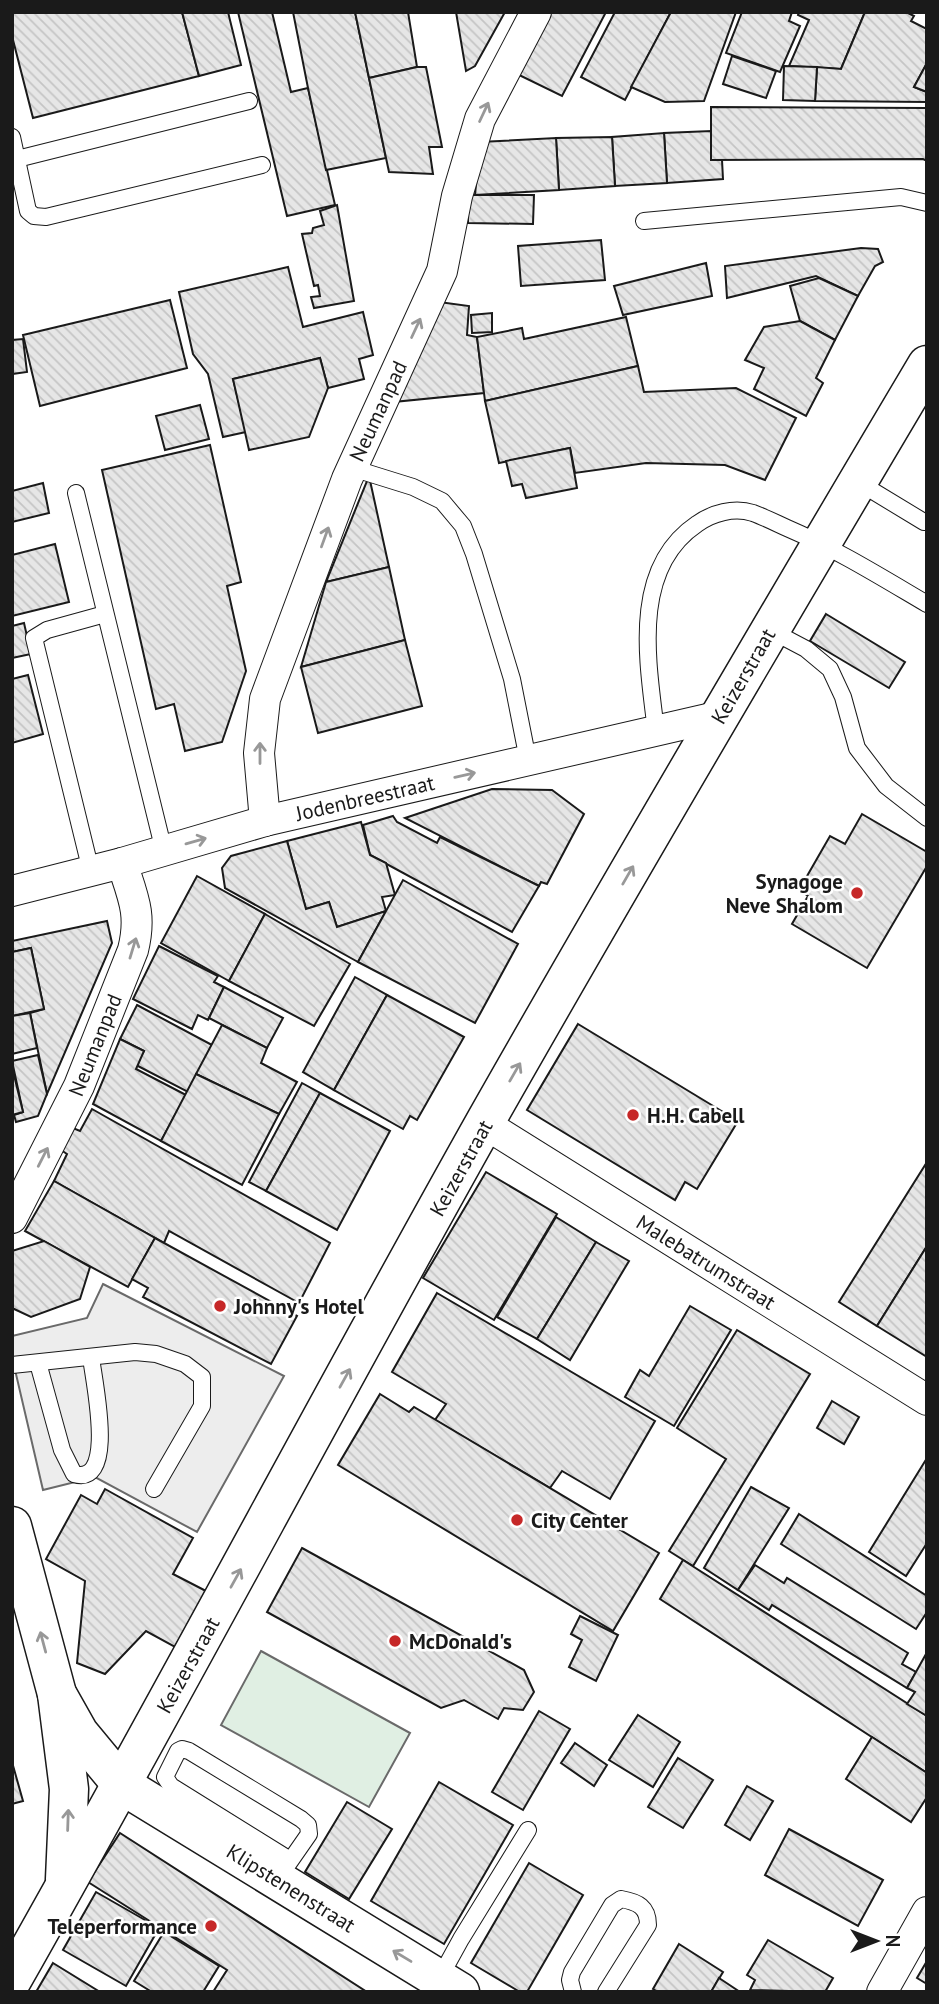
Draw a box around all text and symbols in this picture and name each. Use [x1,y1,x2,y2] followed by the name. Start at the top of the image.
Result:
[477,102,491,123] one-way arrow
[410,318,423,340] one-way arrow
[343,356,413,466] street label: Neumanpad
[320,526,332,548] one-way arrow
[705,623,781,729] street label: Keizerstraat
[253,742,267,765] one-way arrow
[453,768,476,781] one-way arrow
[292,769,437,827] street label: Jodenbreestraat
[185,834,207,847] one-way arrow
[621,865,635,885] one-way arrow
[726,868,843,919] place label: Synagoge Neve Shalom
[849,885,865,901] marker: Synagoge Neve Shalom
[127,938,140,960] one-way arrow
[62,990,128,1100] street label: Neumanpad
[508,1062,522,1082] one-way arrow
[647,1102,745,1129] place label: H.H. Cabell
[625,1107,641,1123] marker: H.H. Cabell
[423,1115,499,1221] street label: Keizerstraat
[37,1147,51,1168] one-way arrow
[631,1208,781,1316] street label: Malebatrumstraat
[233,1293,364,1320] place label: Johnny's Hotel
[212,1298,228,1314] marker: Johnny's Hotel
[338,1369,352,1389] one-way arrow
[531,1507,629,1534] place label: City Center
[509,1512,525,1528] marker: City Center
[230,1568,243,1589] one-way arrow
[150,1612,226,1718] street label: Keizerstraat
[409,1628,512,1655] place label: McDonald's
[36,1631,49,1654] one-way arrow
[387,1633,403,1649] marker: McDonald's
[61,1809,74,1832] one-way arrow
[222,1838,360,1938] street label: Klipstenenstraat
[841,1906,911,1976] north arrow
[47,1913,197,1940] place label: Teleperformance
[203,1918,219,1934] marker: Teleperformance
[881,1935,905,1947] text: N
[392,1949,412,1963] one-way arrow

